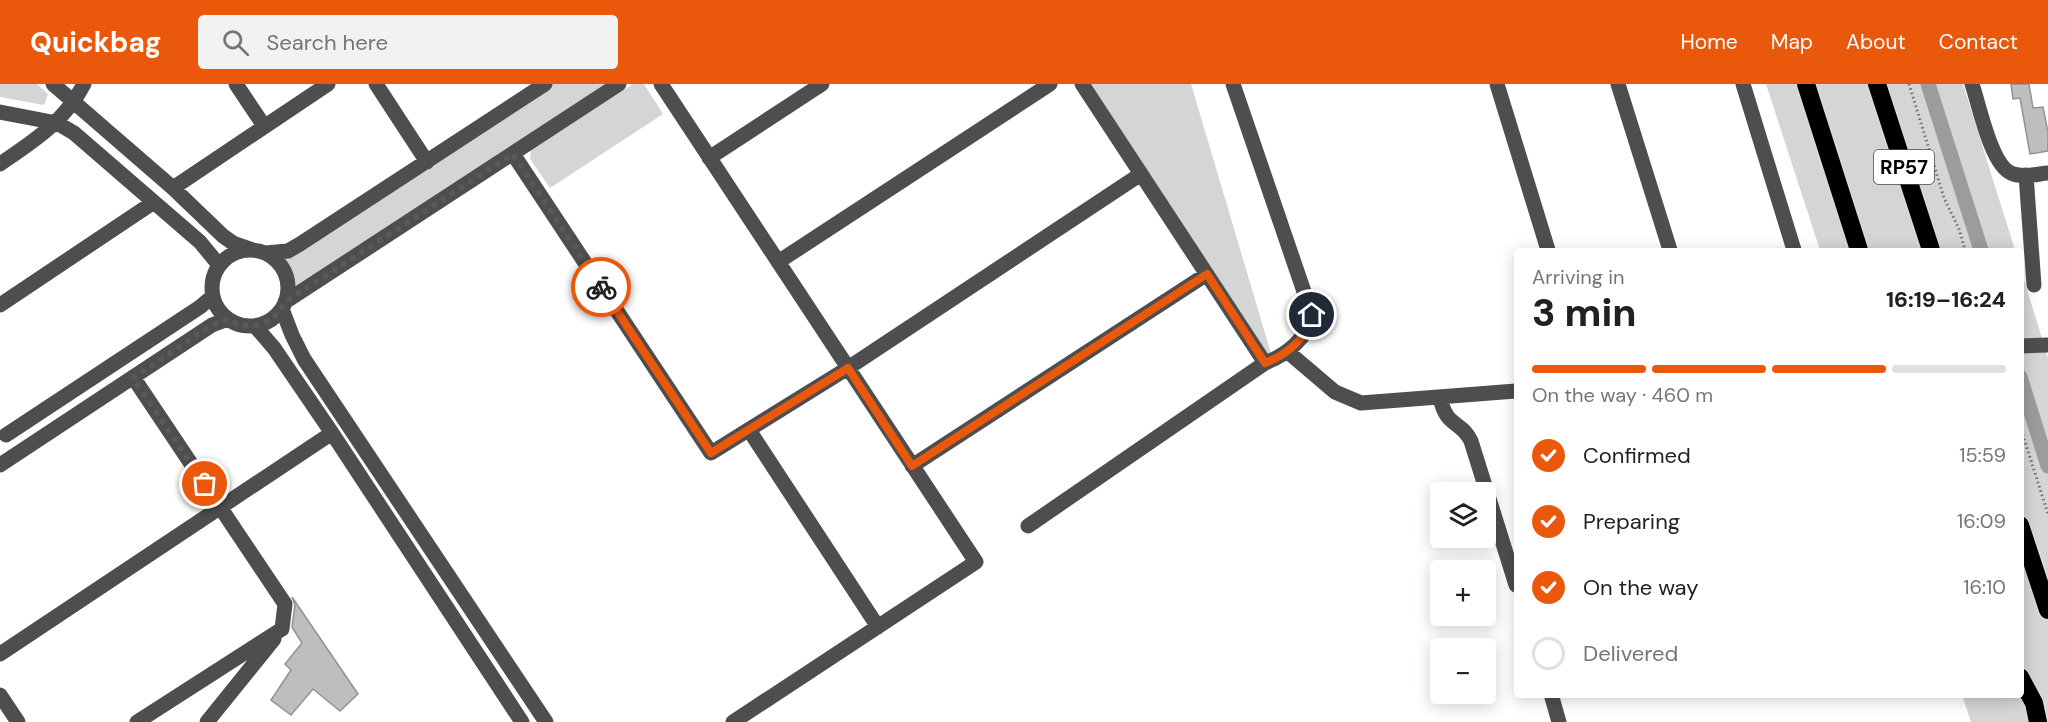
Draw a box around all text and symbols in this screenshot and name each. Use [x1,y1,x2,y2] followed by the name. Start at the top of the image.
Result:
[198,15,618,69] search box
[30,24,162,61] text: Quickbag
[219,26,252,59] icon: search
[267,28,388,57] text: Search here
[1680,28,1738,56] text: Home
[1771,28,1813,56] text: Map
[1846,28,1906,56] text: About
[1939,28,2018,56] text: Contact
[1874,150,1934,184] road number: RP57
[571,257,631,317] courier
[1532,264,1624,290] text: Arriving in
[585,271,618,304] icon: bike
[1886,285,2006,314] text: 16:19–16:24
[1532,287,1637,338] text: 3 min
[1286,289,1337,340] pin
[1295,298,1328,331] icon: home
[1532,382,1713,408] text: On the way · 460 m
[1532,439,1565,472] icon: check
[1583,441,1691,470] text: Confirmed
[1959,442,2006,468] text: 15:59
[179,458,230,509] pin
[188,467,221,500] icon: bag
[1430,482,1496,704] map controls
[1430,482,1496,548] button: layers
[1532,505,1565,538] icon: check
[1583,507,1680,536] text: Preparing
[1957,508,2006,534] text: 16:09
[1430,560,1496,626] button: +
[1532,571,1565,604] icon: check
[1583,573,1698,602] text: On the way
[1963,574,2006,600] text: 16:10
[1430,638,1496,704] button: −
[1583,639,1678,668] text: Delivered

